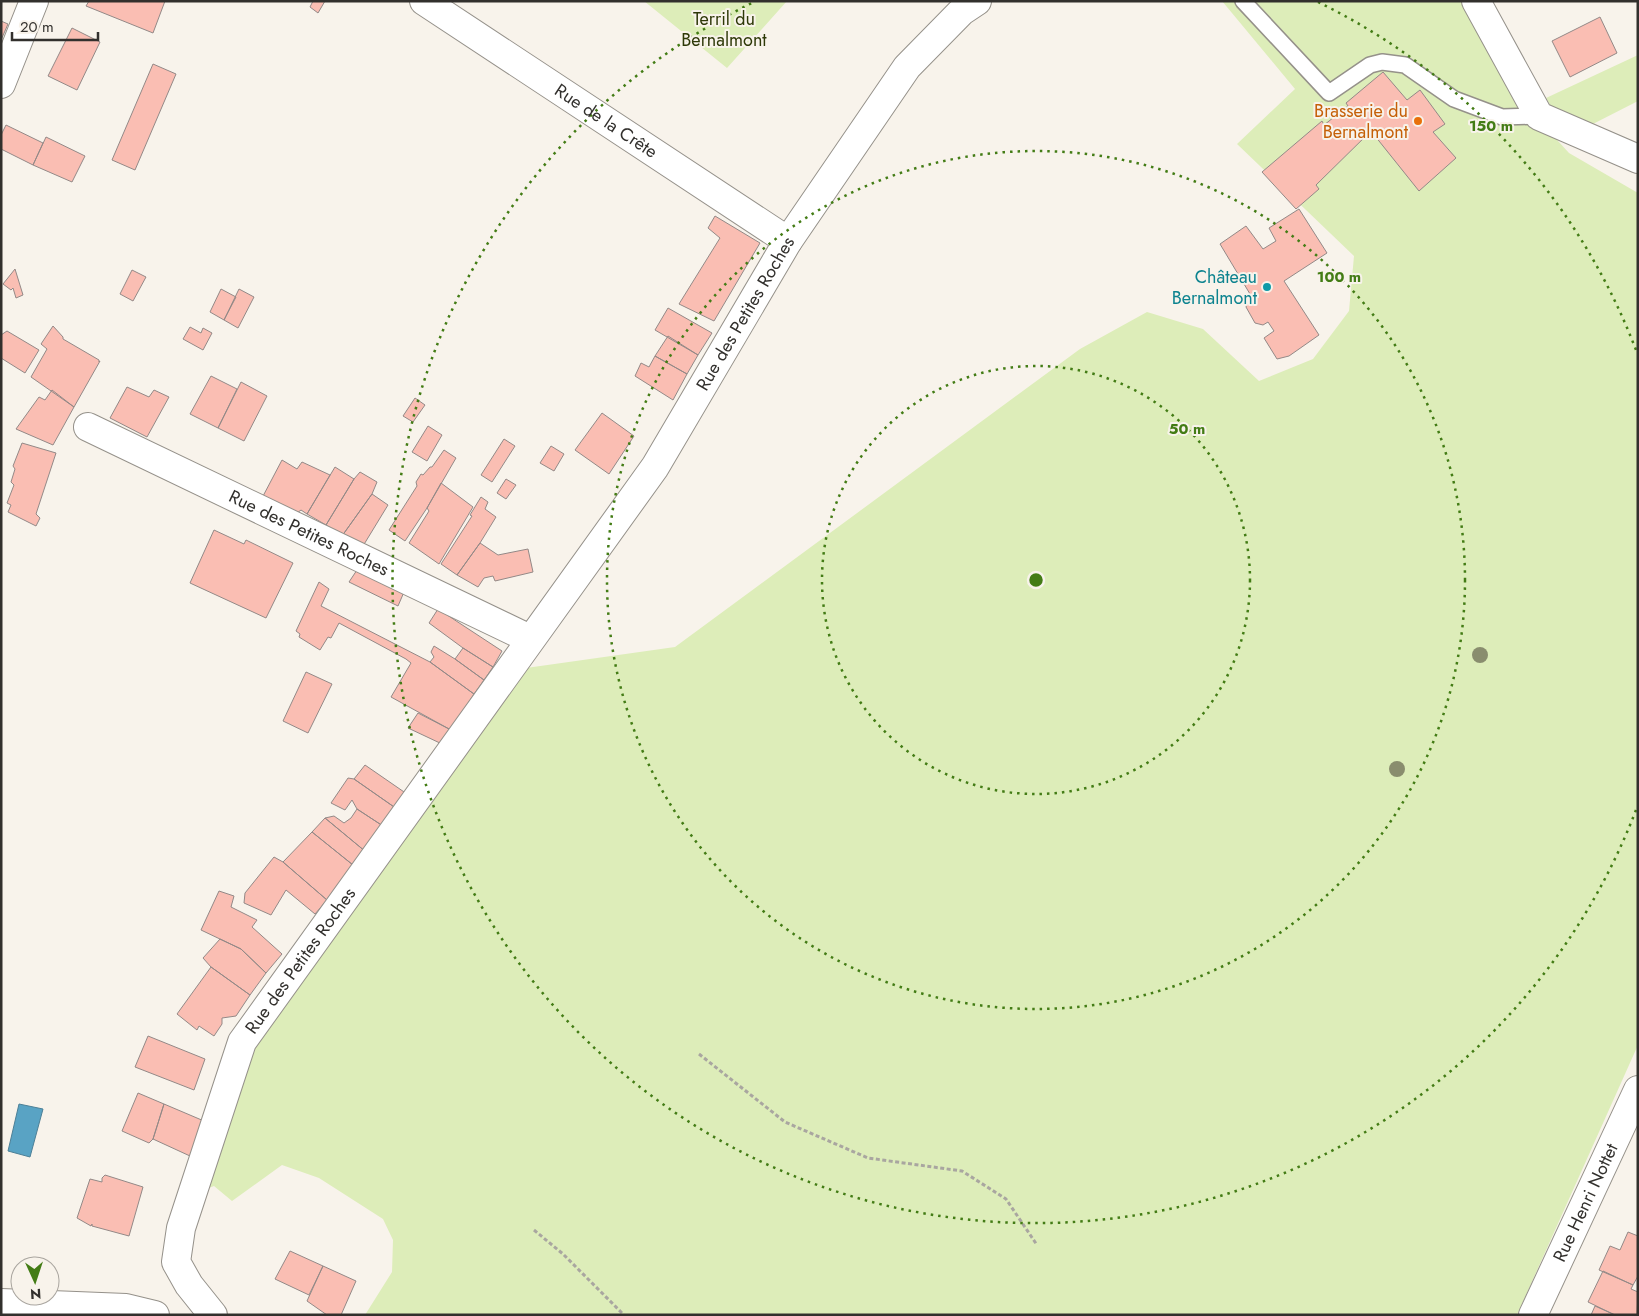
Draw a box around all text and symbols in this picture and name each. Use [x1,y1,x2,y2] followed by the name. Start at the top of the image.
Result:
[681,6,767,53] park label: Terril du Bernalmont
[12,10,99,42] scale bar
[20,16,54,38] text: 20 m
[549,78,663,164] street label: Rue de la Crête
[1314,98,1409,145] place label: Brasserie du Bernalmont
[1412,115,1424,127] marker: Brasserie du Bernalmont
[1469,115,1513,137] text: 150 m
[690,232,801,395] street label: Rue des Petites Roches
[1172,264,1258,311] place label: Château Bernalmont
[1317,266,1361,288] text: 100 m
[1261,281,1273,293] marker: Château Bernalmont
[1169,418,1205,440] text: 50 m
[224,483,393,582] street label: Rue des Petites Roches
[1027,571,1045,589] centre of rings
[239,882,362,1039] street label: Rue des Petites Roches
[1547,1138,1625,1266] street label: Rue Henri Nottet
[10,1256,60,1306] north arrow
[30,1284,42,1304] text: N

